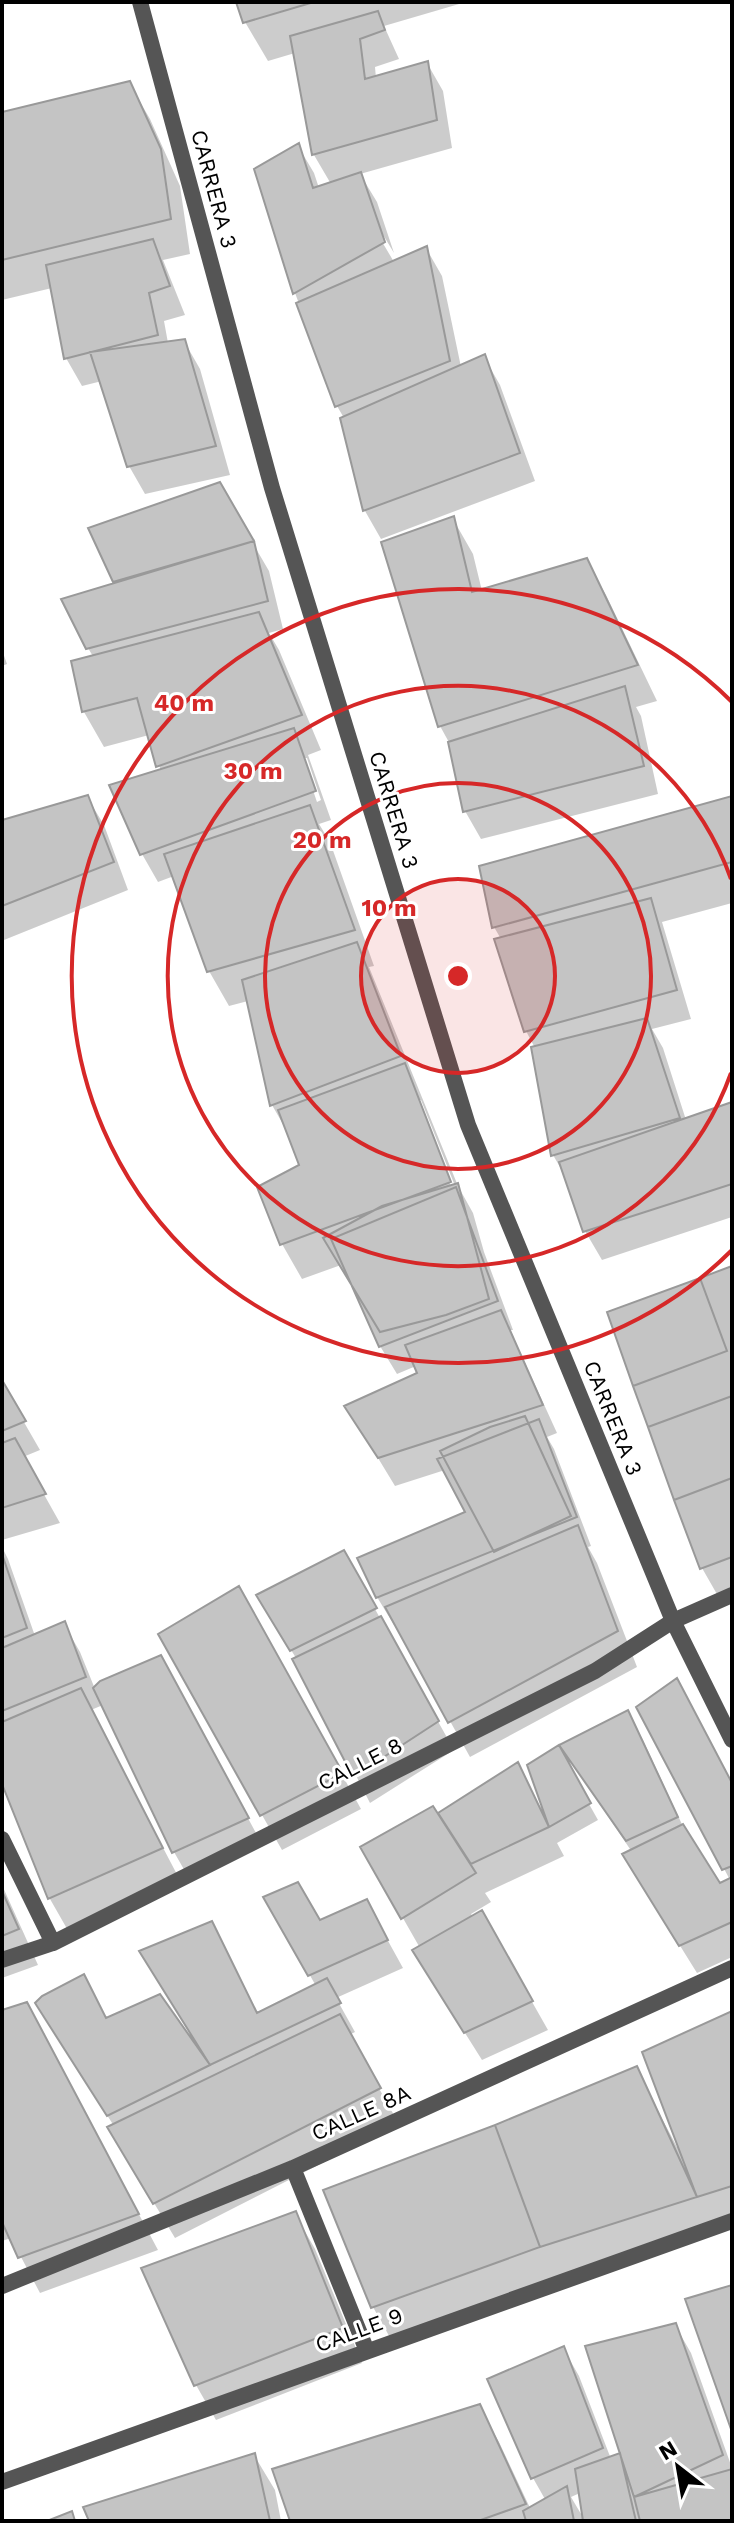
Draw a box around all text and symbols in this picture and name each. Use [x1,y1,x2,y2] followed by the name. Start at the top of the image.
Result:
[186,127,242,251] street label: CARRERA 3
[154,689,214,717] text: 40 m
[364,748,424,872] street label: CARRERA 3
[223,757,283,785] text: 30 m
[292,826,352,854] text: 20 m
[361,894,417,922] text: 10 m
[444,962,472,990] centre of rings
[579,1357,647,1479] street label: CARRERA 3
[314,1732,406,1796] street label: CALLE 8
[308,2080,414,2146] street label: CALLE 8A
[312,2303,406,2357] street label: CALLE 9
[638,2427,718,2507] north arrow
[655,2435,681,2465] text: N

